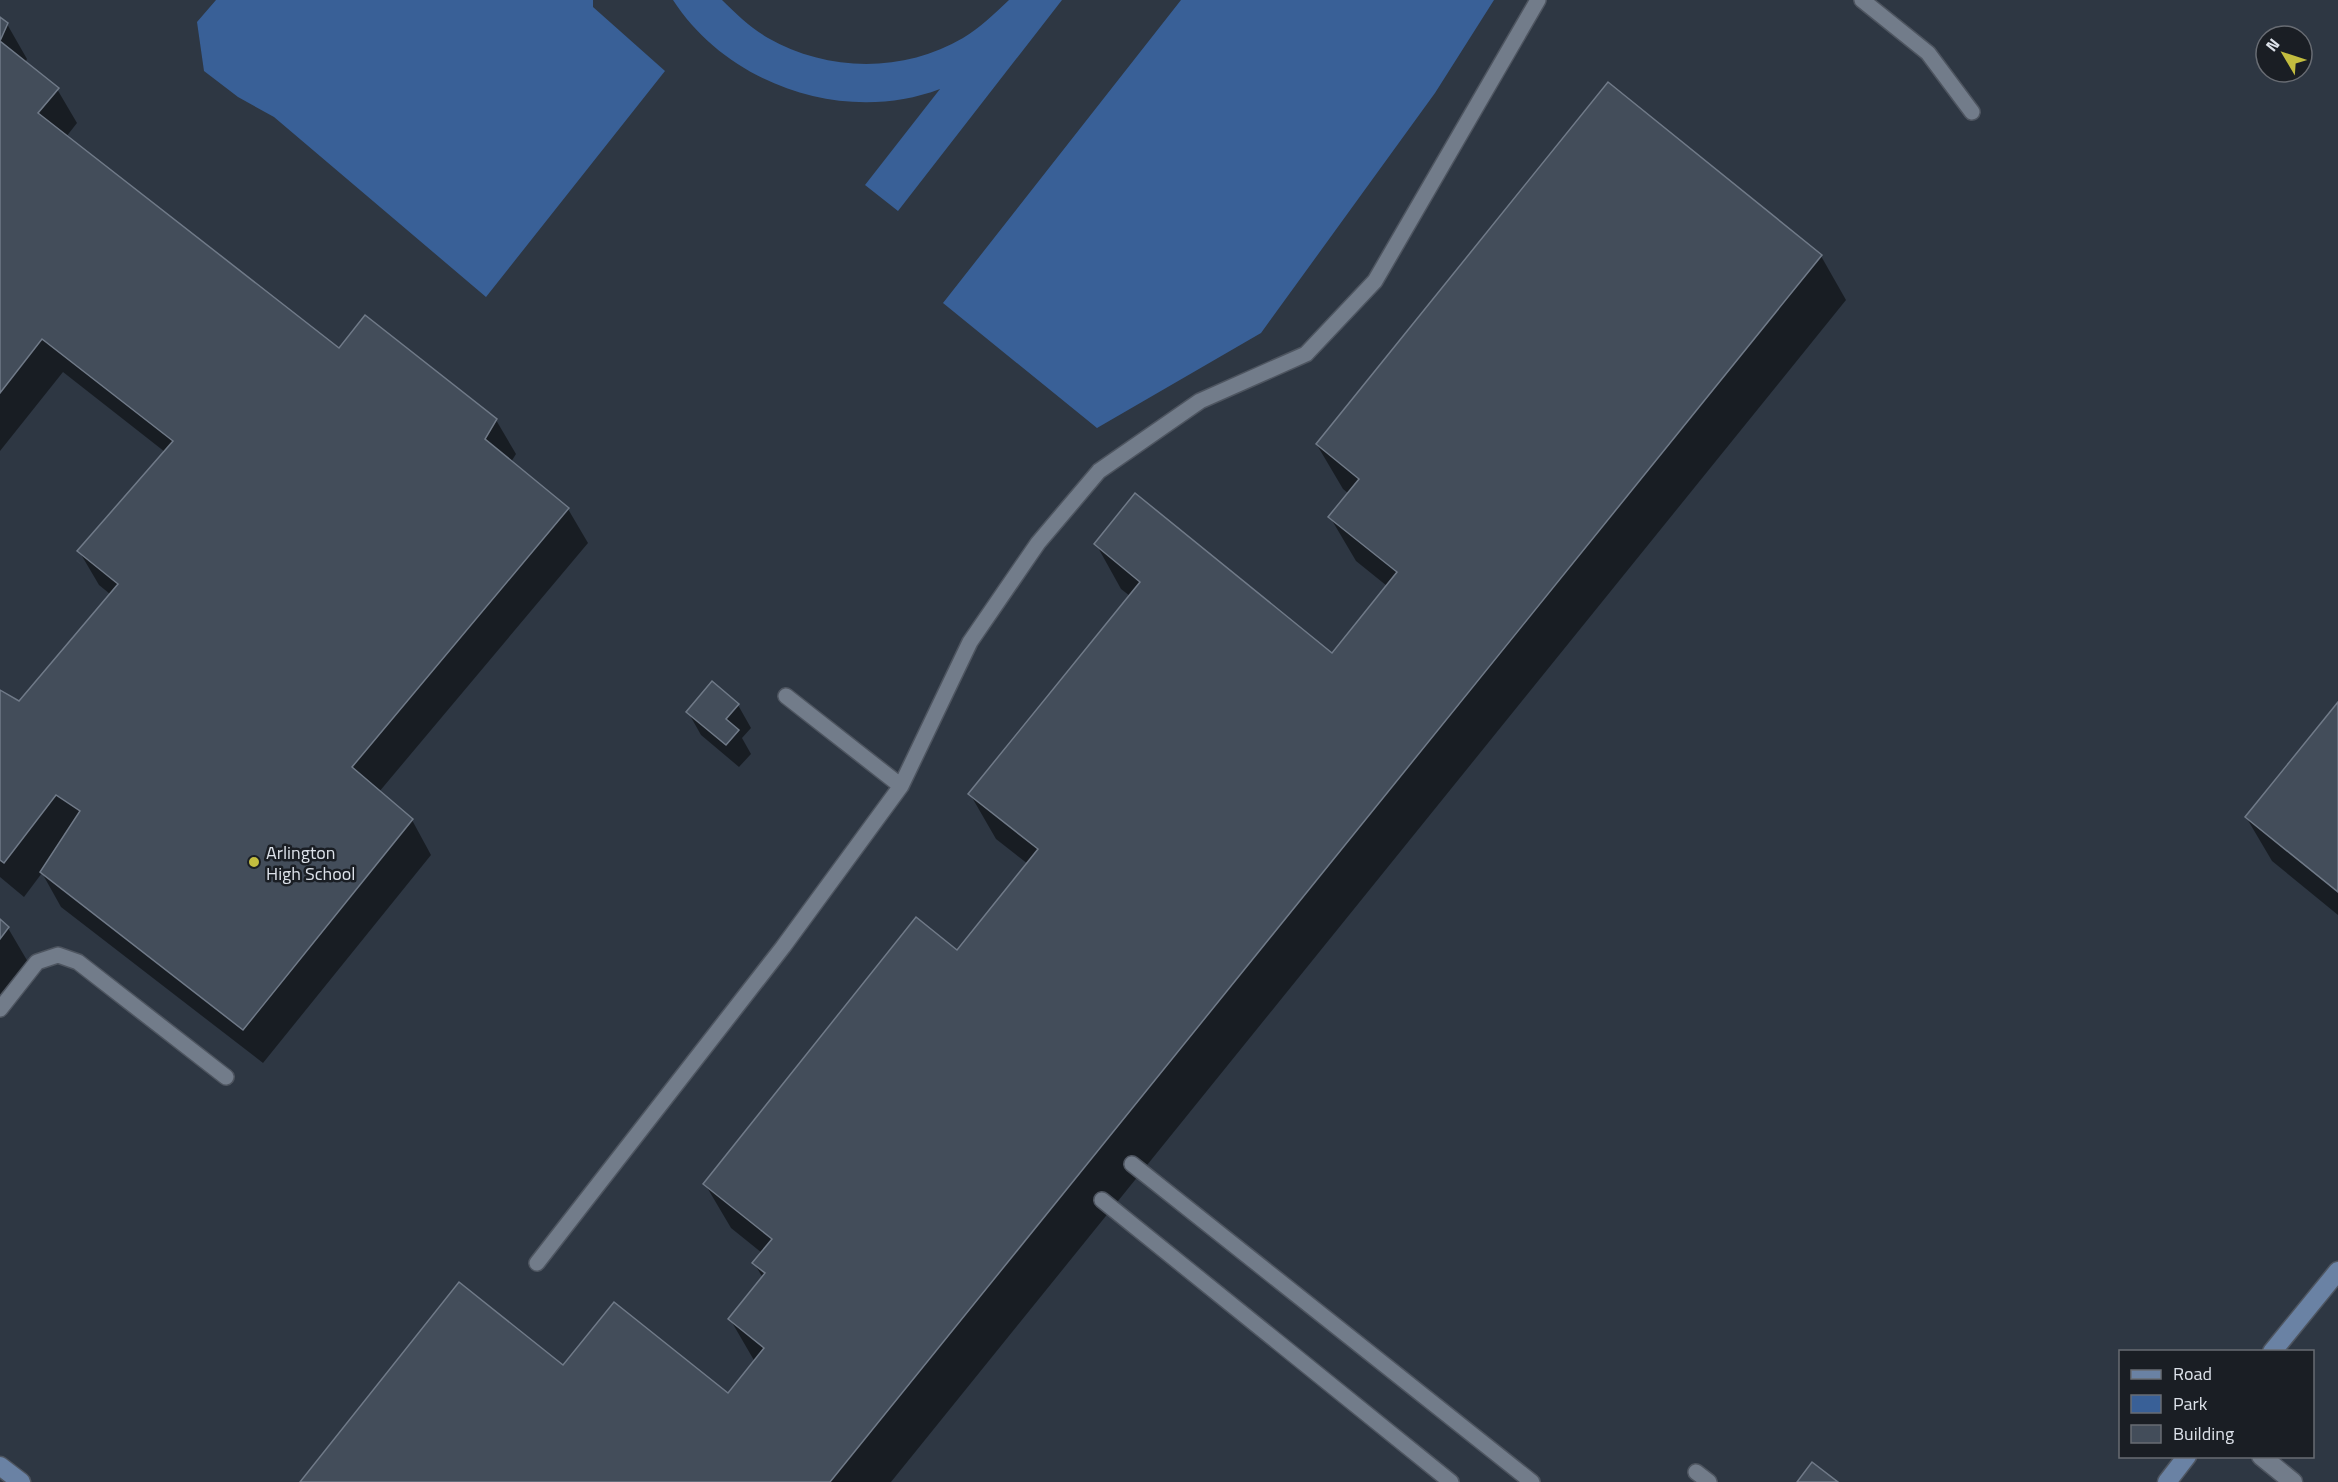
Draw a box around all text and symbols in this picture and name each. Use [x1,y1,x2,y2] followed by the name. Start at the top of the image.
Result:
[2254,24,2314,84] north arrow
[2260,33,2285,56] text: N
[266,839,355,887] place label: Arlington High School
[247,855,261,869] marker: Arlington High School
[2119,1350,2314,1458] legend
[2173,1360,2212,1387] text: Road
[2173,1390,2208,1417] text: Park
[2173,1420,2234,1447] text: Building

